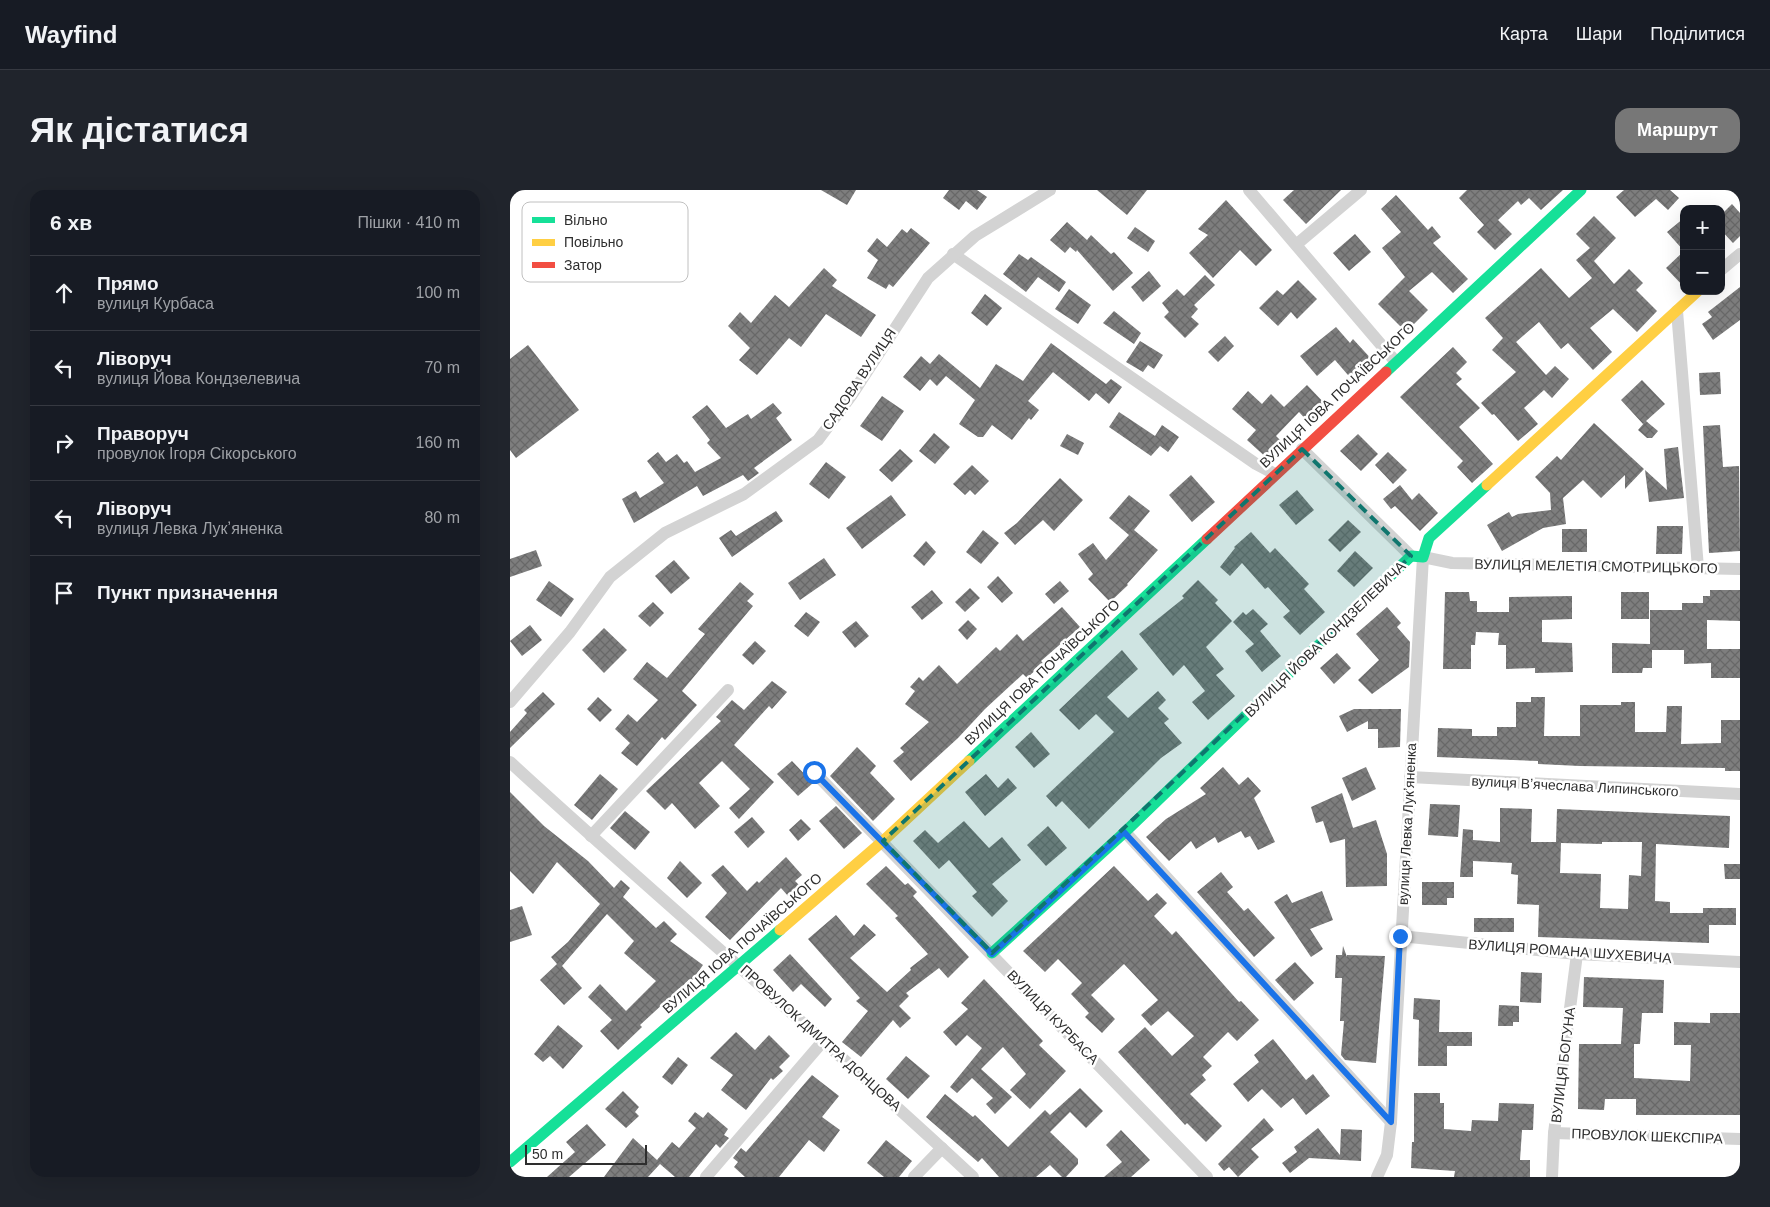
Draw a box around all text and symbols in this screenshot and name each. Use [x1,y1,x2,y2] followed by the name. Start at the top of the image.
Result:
[25,21,117,48] text: Wayfind
[1500,24,1548,44] text: Карта
[1576,24,1622,44] text: Шари
[1650,24,1745,44] text: Поділитися
[1615,108,1740,153] button: Маршрут
[30,110,249,149] text: Як дістатися
[522,202,688,282] legend
[1680,205,1725,295] map controls
[1680,205,1725,250] button: +
[50,211,92,234] text: 6 хв
[564,212,608,228] text: Вільно
[357,214,460,231] text: Пішки · 410 m
[564,234,624,250] text: Повільно
[1680,250,1725,295] button: −
[564,257,602,273] text: Затор
[97,273,159,294] text: Прямо
[50,279,78,307] icon: ahead
[416,284,460,301] text: 100 m
[97,295,214,312] text: вулиця Курбаса
[1256,319,1418,471] street label: ВУЛИЦЯ ІОВА ПОЧАЇВСЬКОГО
[819,325,899,433] street label: САДОВА ВУЛИЦЯ
[97,348,172,369] text: Ліворуч
[50,354,78,382] icon: left
[424,359,460,376] text: 70 m
[97,370,300,387] text: вулиця Йова Кондзелевича
[97,423,189,444] text: Праворуч
[50,429,78,457] icon: right
[416,434,460,451] text: 160 m
[97,445,297,462] text: провулок Ігоря Сікорського
[97,498,172,519] text: Ліворуч
[50,504,78,532] icon: left
[424,509,460,526] text: 80 m
[97,520,283,537] text: вулиця Левка Лукʼяненка
[1474,556,1718,576] street label: ВУЛИЦЯ МЕЛЕТІЯ СМОТРИЦЬКОГО
[1241,557,1409,720] street label: ВУЛИЦЯ ЙОВА КОНДЗЕЛЕВИЧА
[50,579,78,607] icon: arrive
[97,582,278,603] text: Пункт призначення
[961,596,1123,748] street label: ВУЛИЦЯ ІОВА ПОЧАЇВСЬКОГО
[1395,742,1419,906] street label: вулиця Левка Лукʼяненка
[803,761,826,784] route start
[1471,773,1679,799] street label: вулиця Вʼячеслава Липинського
[659,869,825,1017] street label: ВУЛИЦЯ ІОВА ПОЧАЇВСЬКОГО
[1389,925,1412,948] route end
[1468,936,1673,966] street label: ВУЛИЦЯ РОМАНА ШУХЕВИЧА
[737,962,905,1115] street label: ПРОВУЛОК ДМИТРА ДОНЦОВА
[1004,967,1102,1068] street label: ВУЛИЦЯ КУРБАСА
[1548,1005,1578,1124] street label: ВУЛИЦЯ БОГУНА
[1571,1125,1724,1147] street label: ПРОВУЛОК ШЕКСПІРА
[525,1142,648,1165] scale bar
[532,1146,563,1162] text: 50 m

